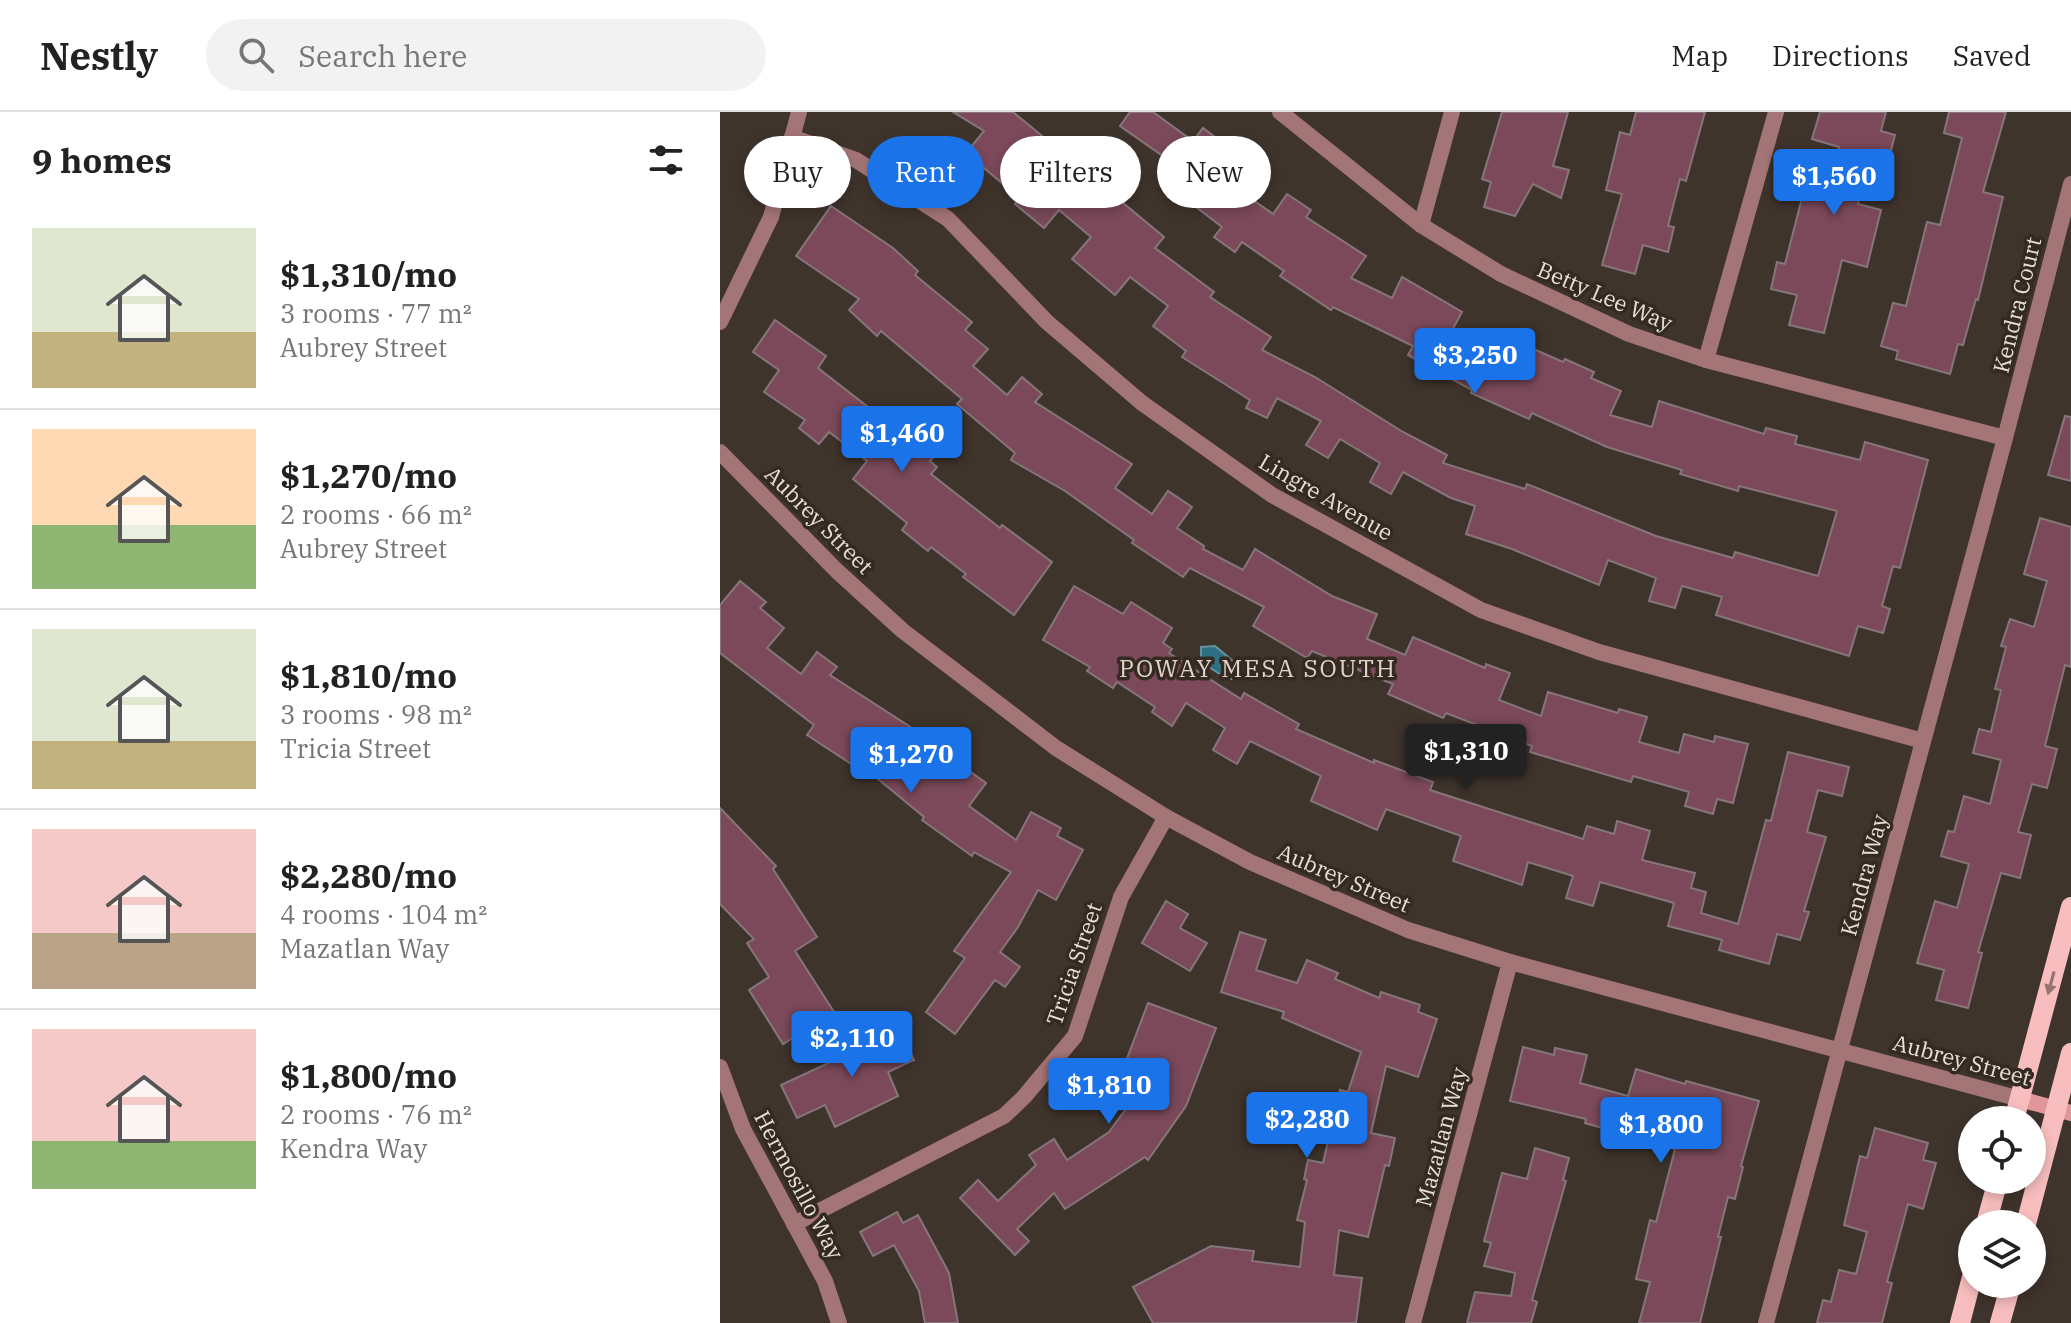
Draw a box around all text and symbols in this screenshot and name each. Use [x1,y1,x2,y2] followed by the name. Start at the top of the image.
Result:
[206,19,766,91] search box
[40,31,158,80] text: Nestly
[234,33,278,77] icon: search
[298,36,467,75] text: Search here
[1671,37,1728,74] text: Map
[1772,37,1909,74] text: Directions
[1953,37,2031,74] text: Saved
[744,136,851,208] chip: Buy
[867,136,984,208] chip: Rent
[1000,136,1141,208] chip: Filters
[1157,136,1271,208] chip: New
[32,138,172,182] text: 9 homes
[644,138,688,182] icon: filters
[1769,149,1899,217] pin: $1,560
[1791,158,1877,192] text: $1,560
[1986,234,2047,376] street label: Kendra Court
[280,252,457,296] text: $1,310/mo
[1533,254,1677,337] street label: Betty Lee Way
[96,260,192,356] icon: home
[280,296,472,330] text: 3 rooms · 77 m²
[1410,328,1540,396] pin: $3,250
[280,330,447,364] text: Aubrey Street
[1432,337,1518,371] text: $3,250
[837,406,967,474] pin: $1,460
[859,415,945,449] text: $1,460
[1254,447,1398,547] street label: Lingre Avenue
[280,453,457,497] text: $1,270/mo
[759,459,880,580] street label: Aubrey Street
[96,461,192,557] icon: home
[280,497,472,531] text: 2 rooms · 66 m²
[280,531,447,565] text: Aubrey Street
[1119,652,1397,684] district label: POWAY MESA SOUTH
[280,653,457,697] text: $1,810/mo
[96,661,192,757] icon: home
[280,697,472,731] text: 3 rooms · 98 m²
[1401,724,1531,792] pin: $1,310
[846,727,976,795] pin: $1,270
[280,731,431,765] text: Tricia Street
[1423,733,1509,767] text: $1,310
[868,736,954,770] text: $1,270
[1833,811,1894,939] street label: Kendra Way
[1273,837,1415,919] street label: Aubrey Street
[280,853,457,897] text: $2,280/mo
[96,861,192,957] icon: home
[280,897,487,931] text: 4 rooms · 104 m²
[1039,898,1108,1029] street label: Tricia Street
[280,931,449,965] text: Mazatlan Way
[2044,970,2056,995] one-way arrow
[787,1011,917,1079] pin: $2,110
[809,1020,895,1054] text: $2,110
[1890,1027,2034,1092] street label: Aubrey Street
[280,1053,457,1097] text: $1,800/mo
[1044,1058,1174,1126] pin: $1,810
[96,1061,192,1157] icon: home
[1408,1064,1473,1210] street label: Mazatlan Way
[1066,1067,1152,1101] text: $1,810
[1242,1092,1372,1160] pin: $2,280
[280,1097,472,1131] text: 2 rooms · 76 m²
[1596,1097,1726,1165] pin: $1,800
[1264,1101,1350,1135] text: $2,280
[748,1106,851,1264] street label: Hermosillo Way
[1618,1106,1704,1140] text: $1,800
[1958,1106,2046,1298] map controls
[1958,1106,2046,1194] button: locate
[280,1131,427,1165] text: Kendra Way
[1958,1210,2046,1298] button: layers

